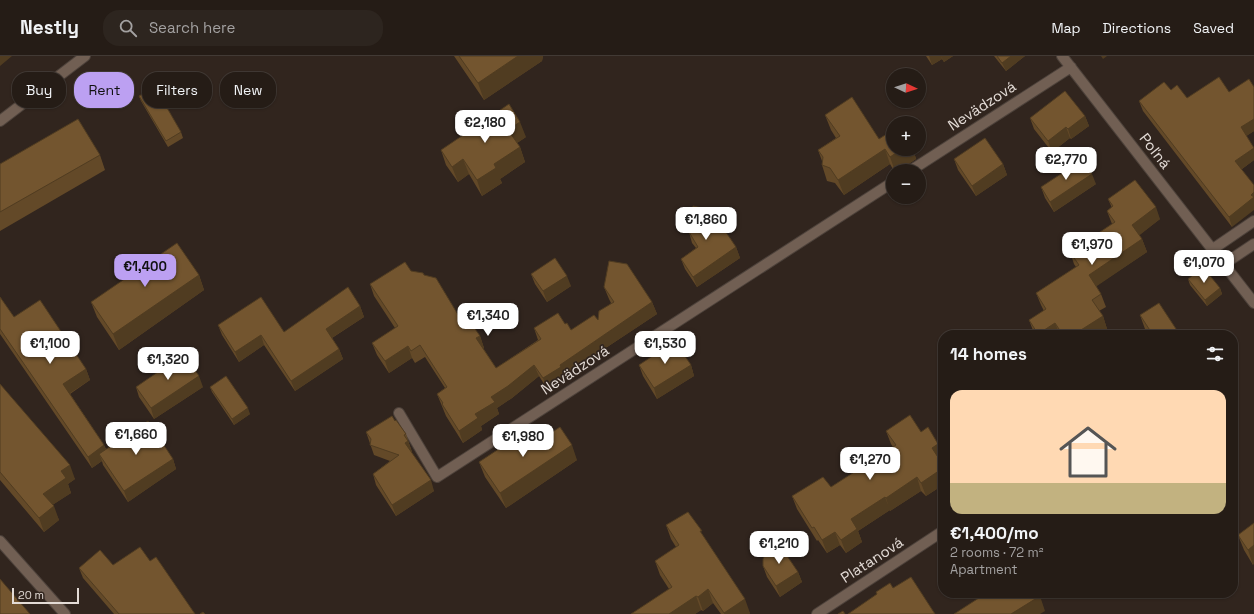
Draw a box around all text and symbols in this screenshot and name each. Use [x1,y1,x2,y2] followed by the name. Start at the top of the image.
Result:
[103,10,383,46] search box
[20,15,79,40] text: Nestly
[117,17,139,39] icon: search
[149,18,235,37] text: Search here
[1051,19,1081,37] text: Map
[1103,19,1171,37] text: Directions
[1193,19,1234,37] text: Saved
[886,68,926,108] north arrow
[886,68,926,204] map controls
[12,72,66,108] chip: Buy
[74,72,134,108] chip: Rent
[142,72,212,108] chip: Filters
[220,72,276,108] chip: New
[944,76,1020,135] street label: Nevädzová
[452,110,518,144] pin: €2,180
[464,114,506,131] text: €2,180
[886,116,926,156] button: +
[1135,129,1176,173] street label: Poľná
[1033,147,1099,181] pin: €2,770
[1045,151,1087,168] text: €2,770
[886,164,926,204] button: −
[673,207,739,241] pin: €1,860
[685,211,727,228] text: €1,860
[1059,232,1125,266] pin: €1,970
[1071,236,1113,253] text: €1,970
[1171,250,1237,284] pin: €1,070
[112,254,178,288] pin: €1,400
[1183,254,1225,271] text: €1,070
[123,258,167,275] text: €1,400
[455,303,521,337] pin: €1,340
[466,307,510,324] text: €1,340
[17,331,83,365] pin: €1,100
[632,331,698,365] pin: €1,530
[30,335,70,352] text: €1,100
[644,335,686,352] text: €1,530
[537,340,613,399] street label: Nevädzová
[950,343,1027,365] text: 14 homes
[1204,343,1226,365] icon: filters
[135,347,201,381] pin: €1,320
[147,351,189,368] text: €1,320
[1052,416,1124,488] icon: home
[103,422,169,456] pin: €1,660
[490,424,556,458] pin: €1,980
[115,426,157,443] text: €1,660
[502,428,544,445] text: €1,980
[837,447,903,481] pin: €1,270
[849,451,891,468] text: €1,270
[950,522,1039,544] text: €1,400/mo
[746,531,812,565] pin: €1,210
[837,532,907,587] street label: Platanová
[759,535,799,552] text: €1,210
[950,544,1043,561] text: 2 rooms · 72 m²
[950,561,1018,578] text: Apartment
[12,586,79,605] scale bar
[18,588,44,602] text: 20 m

